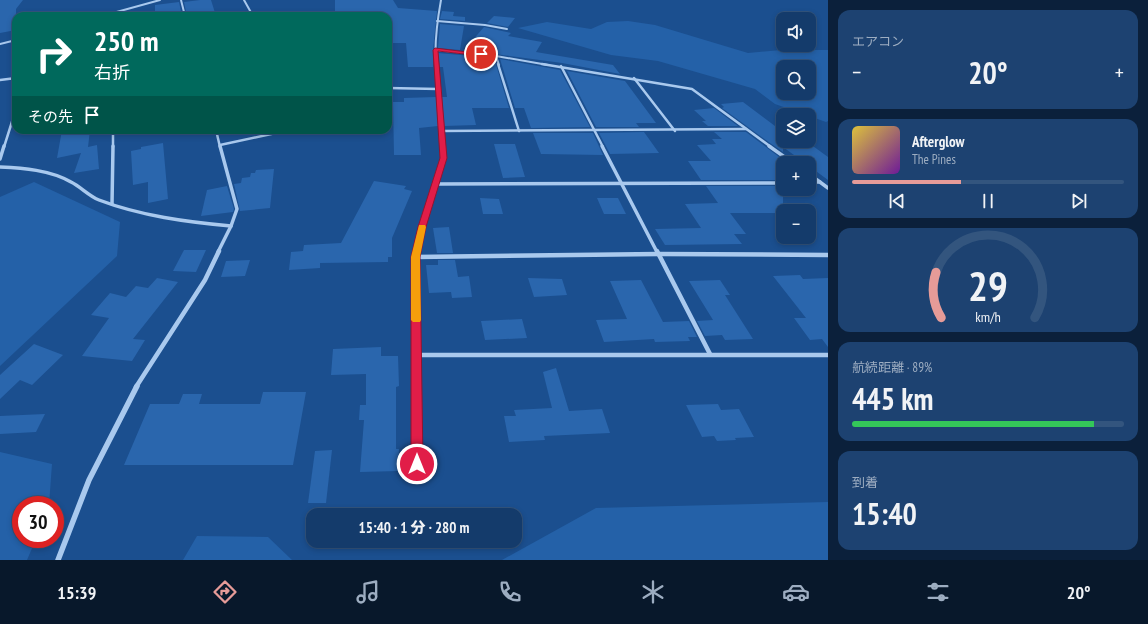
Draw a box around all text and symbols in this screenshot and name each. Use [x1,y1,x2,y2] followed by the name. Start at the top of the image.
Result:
[776,12,816,244] map controls
[776,12,816,52] button: sound
[94,22,158,59] text: 250 m
[28,28,80,80] icon: right
[852,33,904,50] text: エアコン
[464,37,498,71] pin
[470,43,492,65] icon: arrive
[968,53,1008,92] text: 20°
[852,58,861,86] text: −
[1115,58,1124,86] text: +
[776,60,816,100] button: search
[94,61,130,84] text: 右折
[81,104,103,126] icon: arrive
[28,107,73,126] text: その先
[776,108,816,148] button: layers
[912,132,964,151] text: Afterglow
[912,151,956,168] text: The Pines
[776,156,816,196] button: +
[886,190,908,212] icon: previous
[977,190,999,212] icon: pause
[1068,190,1090,212] icon: next
[776,204,816,244] button: −
[968,259,1008,312] text: 29
[975,307,1001,326] text: km/h
[852,359,932,376] text: 航続距離 · 89%
[852,379,933,418] text: 445 km
[396,443,438,485] position arrow
[852,474,878,491] text: 到着
[852,494,917,533] text: 15:40
[12,496,64,548] speed limit sign: 30
[359,518,469,537] text: 15:40 · 1 分 · 280 m
[211,578,239,606] icon: directions
[354,578,382,606] icon: music
[496,578,524,606] icon: phone
[639,578,667,606] icon: climate
[782,578,810,606] icon: car
[924,578,952,606] icon: filters
[57,581,96,604] text: 15:39
[1067,581,1091,604] text: 20°

